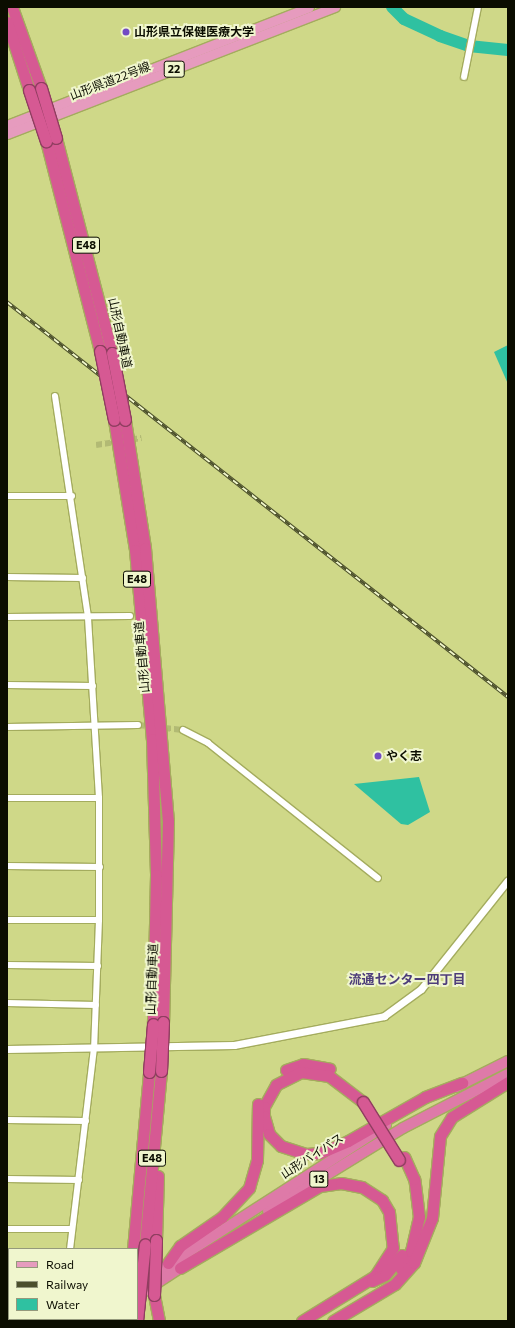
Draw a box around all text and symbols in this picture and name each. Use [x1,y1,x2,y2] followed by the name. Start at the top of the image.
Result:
[134,25,254,39] place label: 山形県立保健医療大学
[121,27,131,37] marker: 山形県立保健医療大学
[68,59,152,103] street label: 山形県道22号線
[163,60,185,78] road number: 22
[71,236,101,254] road number: E48
[105,296,135,370] street label: 山形自動車道
[122,570,152,588] road number: E48
[132,621,152,693] street label: 山形自動車道
[386,749,422,763] place label: やく志
[373,751,383,761] marker: やく志
[144,943,160,1015] street label: 山形自動車道
[349,971,465,987] district label: 流通センター四丁目
[278,1130,346,1182] street label: 山形バイパス
[137,1149,167,1167] road number: E48
[309,1170,329,1188] road number: 13
[8,1248,138,1320] legend
[46,1257,74,1271] text: Road
[46,1277,88,1291] text: Railway
[46,1297,80,1311] text: Water

